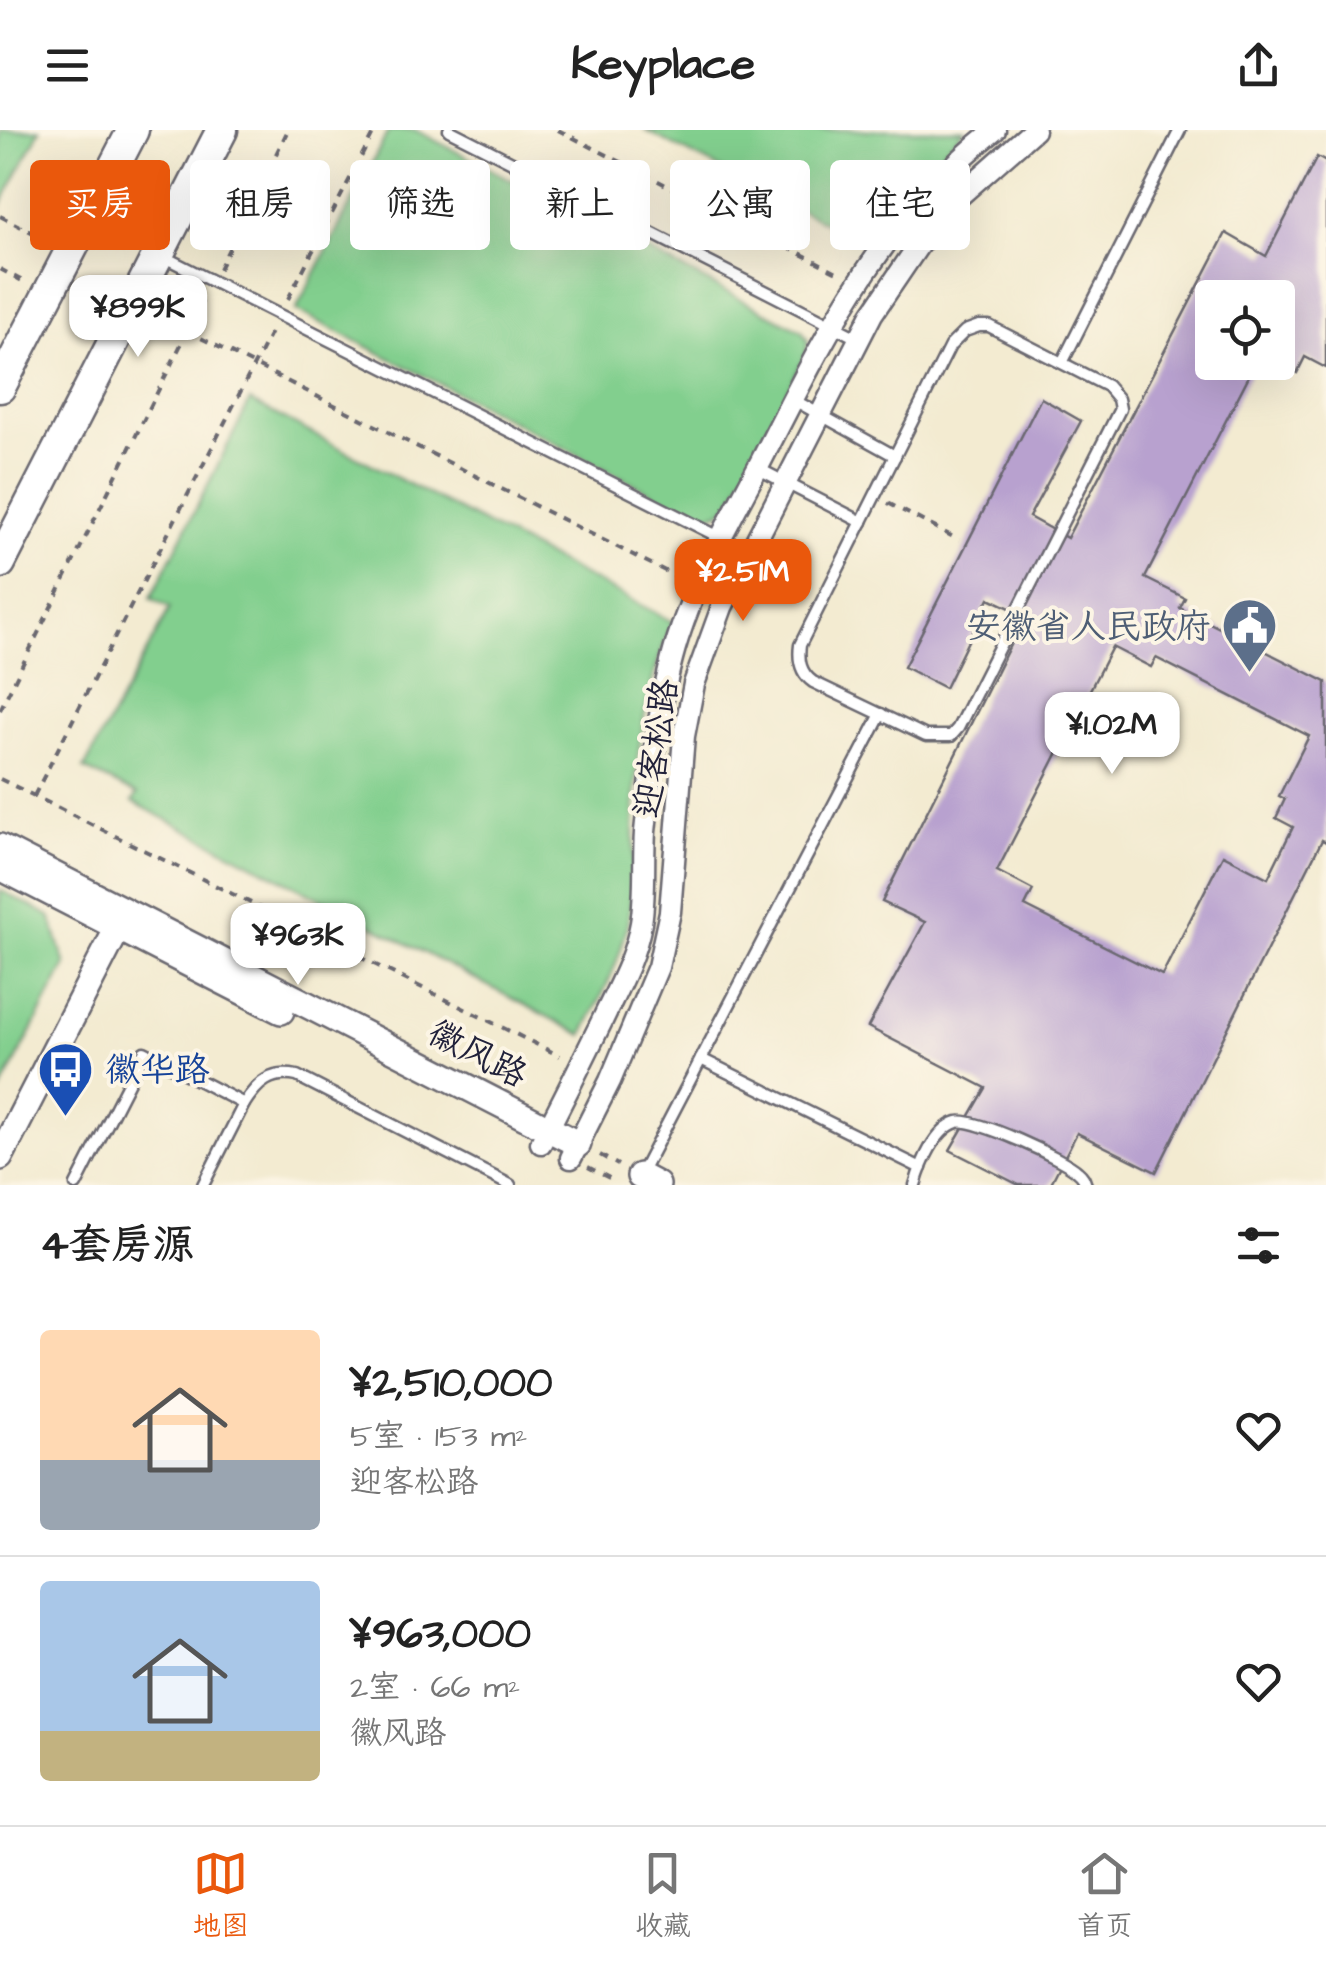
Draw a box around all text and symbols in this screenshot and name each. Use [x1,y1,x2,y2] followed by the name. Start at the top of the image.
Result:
[571,34,755,96] text: Keyplace
[40,38,95,93] icon: menu
[1231,38,1286,93] icon: share
[30,160,170,250] chip: 买房
[190,160,330,250] chip: 租房
[350,160,490,250] chip: 筛选
[510,160,650,250] chip: 新上
[670,160,810,250] chip: 公寓
[830,160,970,250] chip: 住宅
[68,275,208,360] pin: ¥899K
[1195,280,1295,380] map controls
[1195,280,1295,380] button: locate
[91,285,185,330] text: ¥899K
[662,539,824,624] pin: ¥2.51M
[696,549,790,594] text: ¥2.51M
[1220,596,1280,675] public building icon: 安徽省人民政府
[966,603,1211,652] place label: 安徽省人民政府
[622,675,690,821] street label: 迎客松路
[1031,692,1193,777] pin: ¥1.02M
[1067,702,1157,747] text: ¥1.02M
[228,903,368,988] pin: ¥963K
[252,913,344,958] text: ¥963K
[419,1009,535,1100] street label: 徽风路
[36,1039,96,1118] bus stop icon: 徽华路
[105,1046,210,1095] place label: 徽华路
[40,1217,195,1275] text: 4套房源
[1231,1218,1286,1273] icon: filters
[350,1355,553,1413] text: ¥2,510,000
[120,1370,240,1490] icon: home
[1231,1403,1286,1458] icon: heart
[350,1414,528,1459] text: 5室 · 153 m²
[350,1460,478,1505] text: 迎客松路
[350,1606,531,1664] text: ¥963,000
[120,1621,240,1741] icon: home
[1231,1654,1286,1709] icon: heart
[350,1665,520,1710] text: 2室 · 66 m²
[350,1711,446,1756] text: 徽风路
[193,1846,249,1946] tab: 地图
[635,1846,691,1946] tab: 收藏
[1077,1846,1133,1946] tab: 首页

